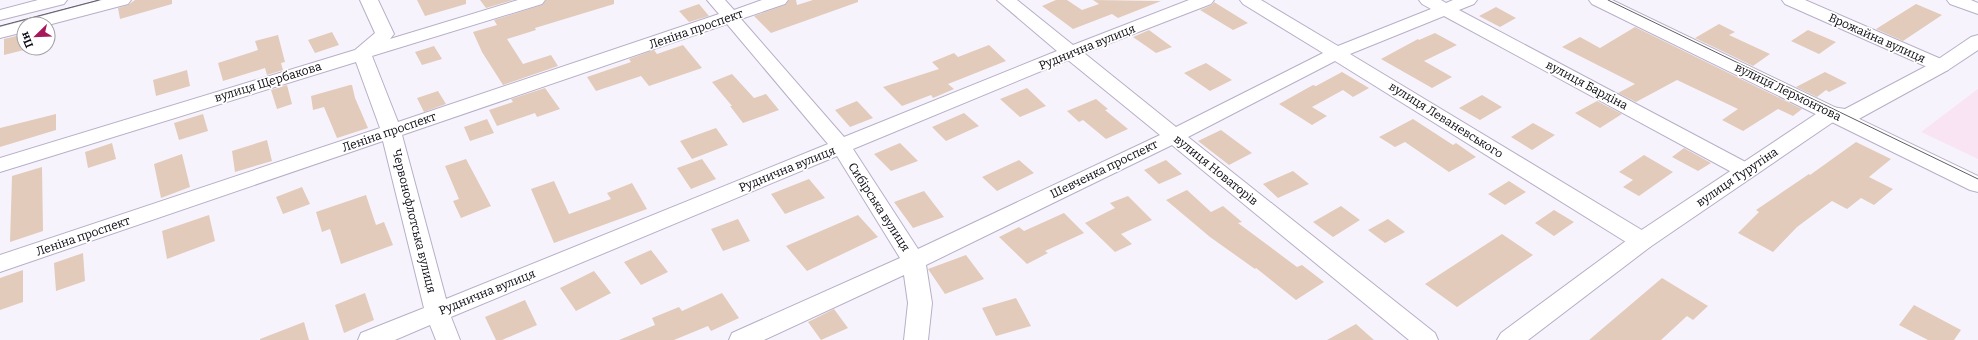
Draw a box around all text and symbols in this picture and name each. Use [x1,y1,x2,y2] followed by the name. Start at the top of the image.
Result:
[647,6,745,52] street label: Леніна проспект
[1826,10,1928,66] street label: Врожайна вулиця
[16,16,56,56] north arrow
[1037,21,1138,73] street label: Руднична вулиця
[18,29,36,50] text: Пн
[1544,58,1631,113] street label: вулиця Бардіна
[213,59,324,105] street label: вулиця Щербакова
[1733,60,1844,124] street label: вулиця Лермонтова
[1386,79,1506,161] street label: вулиця Леваневського
[340,109,438,155] street label: Леніна проспект
[1171,132,1261,208] street label: вулиця Новаторів
[1048,137,1160,201] street label: Шевченка проспект
[737,143,838,195] street label: Руднична вулиця
[1694,144,1781,209] street label: вулиця Турутіна
[389,148,439,295] street label: Червонофлотська вулиця
[845,160,913,254] street label: Сибірська вулиця
[34,213,132,259] street label: Леніна проспект
[437,266,538,318] street label: Руднична вулиця

